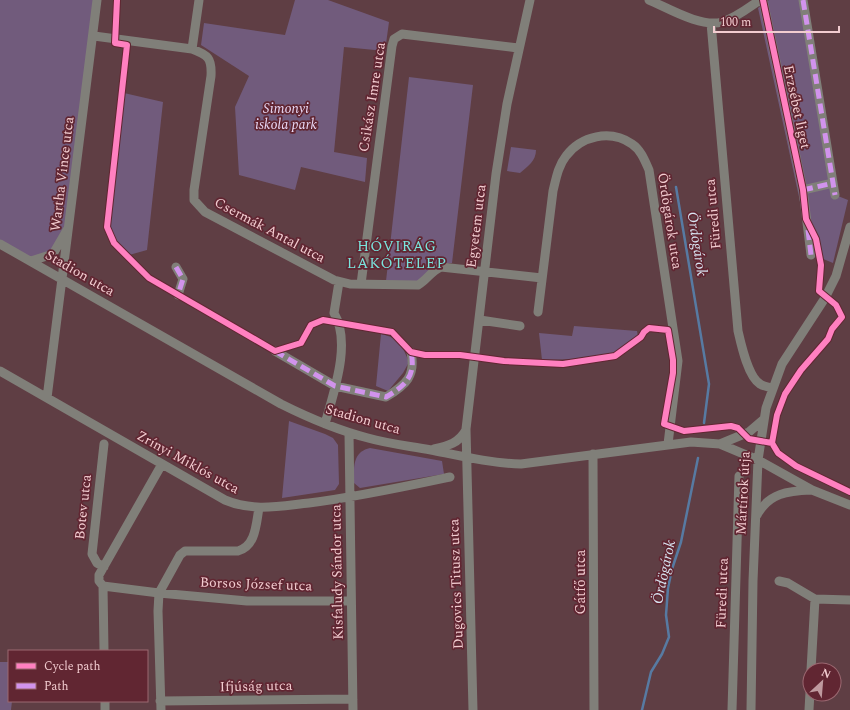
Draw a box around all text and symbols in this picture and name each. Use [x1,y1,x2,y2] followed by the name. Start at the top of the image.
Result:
[714,8,839,34] scale bar
[720,13,751,32] text: 100 m
[353,40,391,153] street label: Csikász Imre utca
[778,63,816,151] street label: Erzsébet liget
[255,98,318,135] park label: Simonyi iskola park
[45,115,79,233] street label: Wartha Vince utca
[652,171,688,271] street label: Ördögárok utca
[699,178,727,250] street label: Füredi utca
[460,183,492,269] street label: Egyetem utca
[211,192,329,268] street label: Csermák Antal utca
[681,210,713,278] water label: Ördögárok
[347,235,447,275] district label: HÓVIRÁG LAKÓTELEP
[41,245,119,301] street label: Stadion utca
[323,398,403,440] street label: Stadion utca
[133,425,243,499] street label: Zrínyi Miklós utca
[730,451,756,535] street label: Mártírok útja
[69,473,97,541] street label: Botev utca
[325,504,349,640] street label: Kisfaludy Sándor utca
[443,518,469,649] street label: Dugovics Titusz utca
[646,538,682,606] water label: Ördögárok
[570,549,591,614] street label: Gátfő utca
[710,557,734,629] street label: Füredi utca
[199,572,313,596] street label: Borsos József utca
[8,650,148,702] legend
[44,657,101,676] text: Cycle path
[802,662,842,702] north arrow
[818,664,834,683] text: N
[219,675,293,697] street label: Ifjúság utca
[44,677,69,696] text: Path

